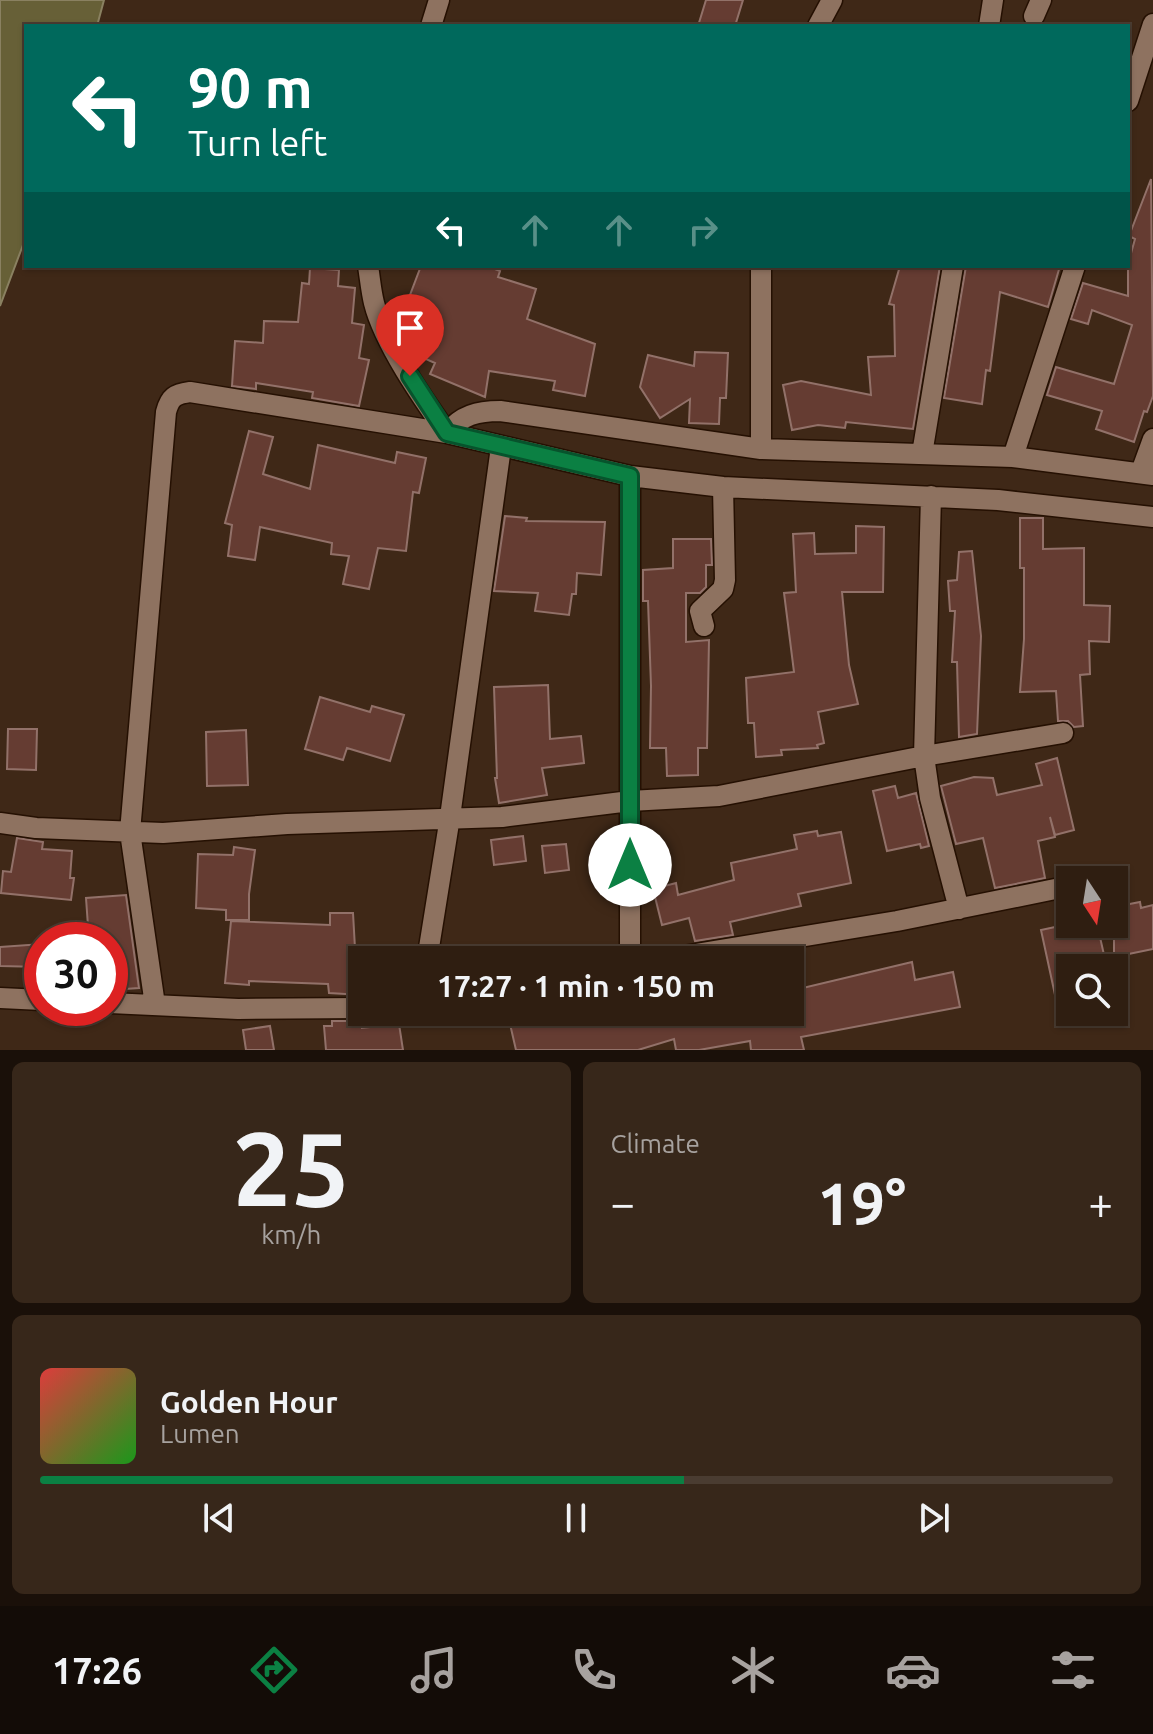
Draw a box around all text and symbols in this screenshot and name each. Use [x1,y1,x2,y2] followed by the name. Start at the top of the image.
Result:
[56,56,160,160] icon: left
[188,56,313,119] text: 90 m
[188,122,327,163] text: Turn left
[429,208,473,252] icon: left
[513,208,557,252] icon: ahead
[597,208,641,252] icon: ahead
[681,208,725,252] icon: right
[376,294,444,376] pin
[388,306,432,350] icon: arrive
[588,823,672,907] position arrow
[1056,866,1128,938] north arrow
[1056,866,1128,1026] map controls
[24,922,128,1026] speed limit sign: 30
[1056,954,1128,1026] button: search
[437,969,715,1003] text: 17:27 · 1 min · 150 m
[233,1109,350,1226] text: 25
[611,1129,700,1158] text: Climate
[817,1169,906,1236] text: 19°
[611,1178,635,1227] text: −
[1088,1178,1113,1227] text: +
[261,1220,321,1249] text: km/h
[160,1385,338,1419] text: Golden Hour
[160,1419,240,1448] text: Lumen
[197,1496,241,1540] icon: previous
[554,1496,598,1540] icon: pause
[912,1496,956,1540] icon: next
[246,1642,302,1698] icon: directions
[406,1642,462,1698] icon: music
[566,1642,622,1698] icon: phone
[725,1642,781,1698] icon: climate
[885,1642,941,1698] icon: car
[1045,1642,1101,1698] icon: filters
[52,1650,142,1691] text: 17:26

